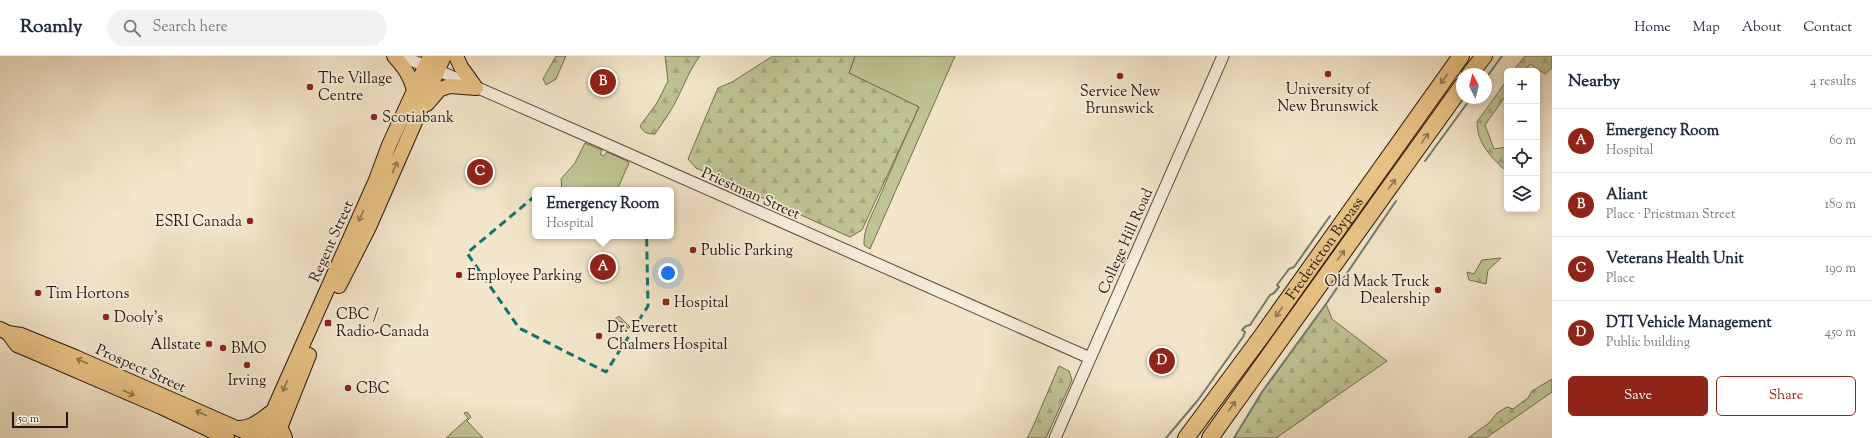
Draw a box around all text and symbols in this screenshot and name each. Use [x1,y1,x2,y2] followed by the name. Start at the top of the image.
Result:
[107,10,387,46] search box
[20,14,83,41] text: Roamly
[121,17,143,39] icon: search
[153,17,228,38] text: Search here
[1634,18,1671,38] text: Home
[1693,18,1720,38] text: Map
[1742,18,1781,38] text: About
[1803,18,1852,38] text: Contact
[590,67,616,97] pin: B
[1456,68,1492,104] north arrow
[1504,68,1540,212] map controls
[1504,68,1540,104] button: +
[318,69,392,107] place label: The Village Centre
[1323,69,1333,79] marker: University of New Brunswick
[1568,70,1620,94] text: Nearby
[1115,71,1125,81] marker: Service New Brunswick
[1440,73,1448,84] one-way arrow
[1810,73,1856,91] text: 4 results
[1277,80,1379,118] place label: University of New Brunswick
[305,82,315,92] marker: The Village Centre
[1080,82,1160,120] place label: Service New Brunswick
[1504,104,1540,140] button: −
[382,108,454,129] place label: Scotiabank
[369,112,379,122] marker: Scotiabank
[1606,121,1719,142] text: Emergency Room
[1576,132,1586,150] text: A
[1829,132,1856,150] text: 60 m
[1420,133,1429,144] one-way arrow
[1504,140,1540,176] button: locate
[1606,142,1653,160] text: Hospital
[467,157,493,187] pin: C
[392,161,399,173] one-way arrow
[698,163,803,226] street label: Priestman Street
[1504,176,1540,212] button: layers
[1388,179,1396,190] one-way arrow
[1094,185,1159,298] street label: College Hill Road
[1606,185,1647,206] text: Aliant
[532,187,674,239] popup
[1282,193,1370,305] street label: Fredericton Bypass
[546,194,660,215] text: Emergency Room
[1577,196,1585,214] text: B
[1825,196,1856,214] text: 180 m
[305,197,360,286] street label: Regent Street
[1606,206,1736,224] text: Place · Priestman Street
[356,210,364,222] one-way arrow
[155,212,242,233] place label: ESRI Canada
[546,215,594,233] text: Hospital
[245,216,255,226] marker: ESRI Canada
[701,241,793,262] place label: Public Parking
[688,245,698,255] marker: Public Parking
[1606,249,1744,270] text: Veterans Health Unit
[1337,250,1345,261] one-way arrow
[590,252,616,282] pin: A
[1576,260,1586,278] text: C
[1825,260,1856,278] text: 190 m
[658,263,678,283] your location
[467,266,582,287] place label: Employee Parking
[454,270,464,280] marker: Employee Parking
[1606,270,1635,288] text: Place
[1325,272,1430,310] place label: Old Mack Truck Dealership
[46,284,130,305] place label: Tim Hortons
[1433,285,1443,295] marker: Old Mack Truck Dealership
[33,288,43,298] marker: Tim Hortons
[674,293,729,314] place label: Hospital
[661,297,671,307] marker: Hospital
[336,305,429,343] place label: CBC / Radio-Canada
[1275,306,1283,317] one-way arrow
[114,308,163,329] place label: Dooly's
[101,312,111,322] marker: Dooly's
[1606,313,1772,334] text: DTI Vehicle Management
[323,318,333,328] marker: CBC / Radio-Canada
[607,318,728,356] place label: Dr. Everett Chalmers Hospital
[1576,324,1586,342] text: D
[1825,324,1856,342] text: 450 m
[594,331,604,341] marker: Dr. Everett Chalmers Hospital
[1606,334,1690,352] text: Public building
[151,335,201,356] place label: Allstate
[204,339,214,349] marker: Allstate
[231,339,267,360] place label: BMO
[92,340,189,399] street label: Prospect Street
[218,343,228,353] marker: BMO
[1149,346,1175,376] pin: D
[77,356,89,364] one-way arrow
[242,360,252,370] marker: Irving
[228,371,266,392] place label: Irving
[1568,376,1708,416] button: Save
[1716,376,1856,416] button: Share
[356,379,390,400] place label: CBC
[281,380,288,392] one-way arrow
[343,383,353,393] marker: CBC
[123,390,135,397] one-way arrow
[1228,401,1236,412] one-way arrow
[196,409,208,416] one-way arrow
[12,410,68,429] scale bar
[18,411,39,427] text: 50 m

